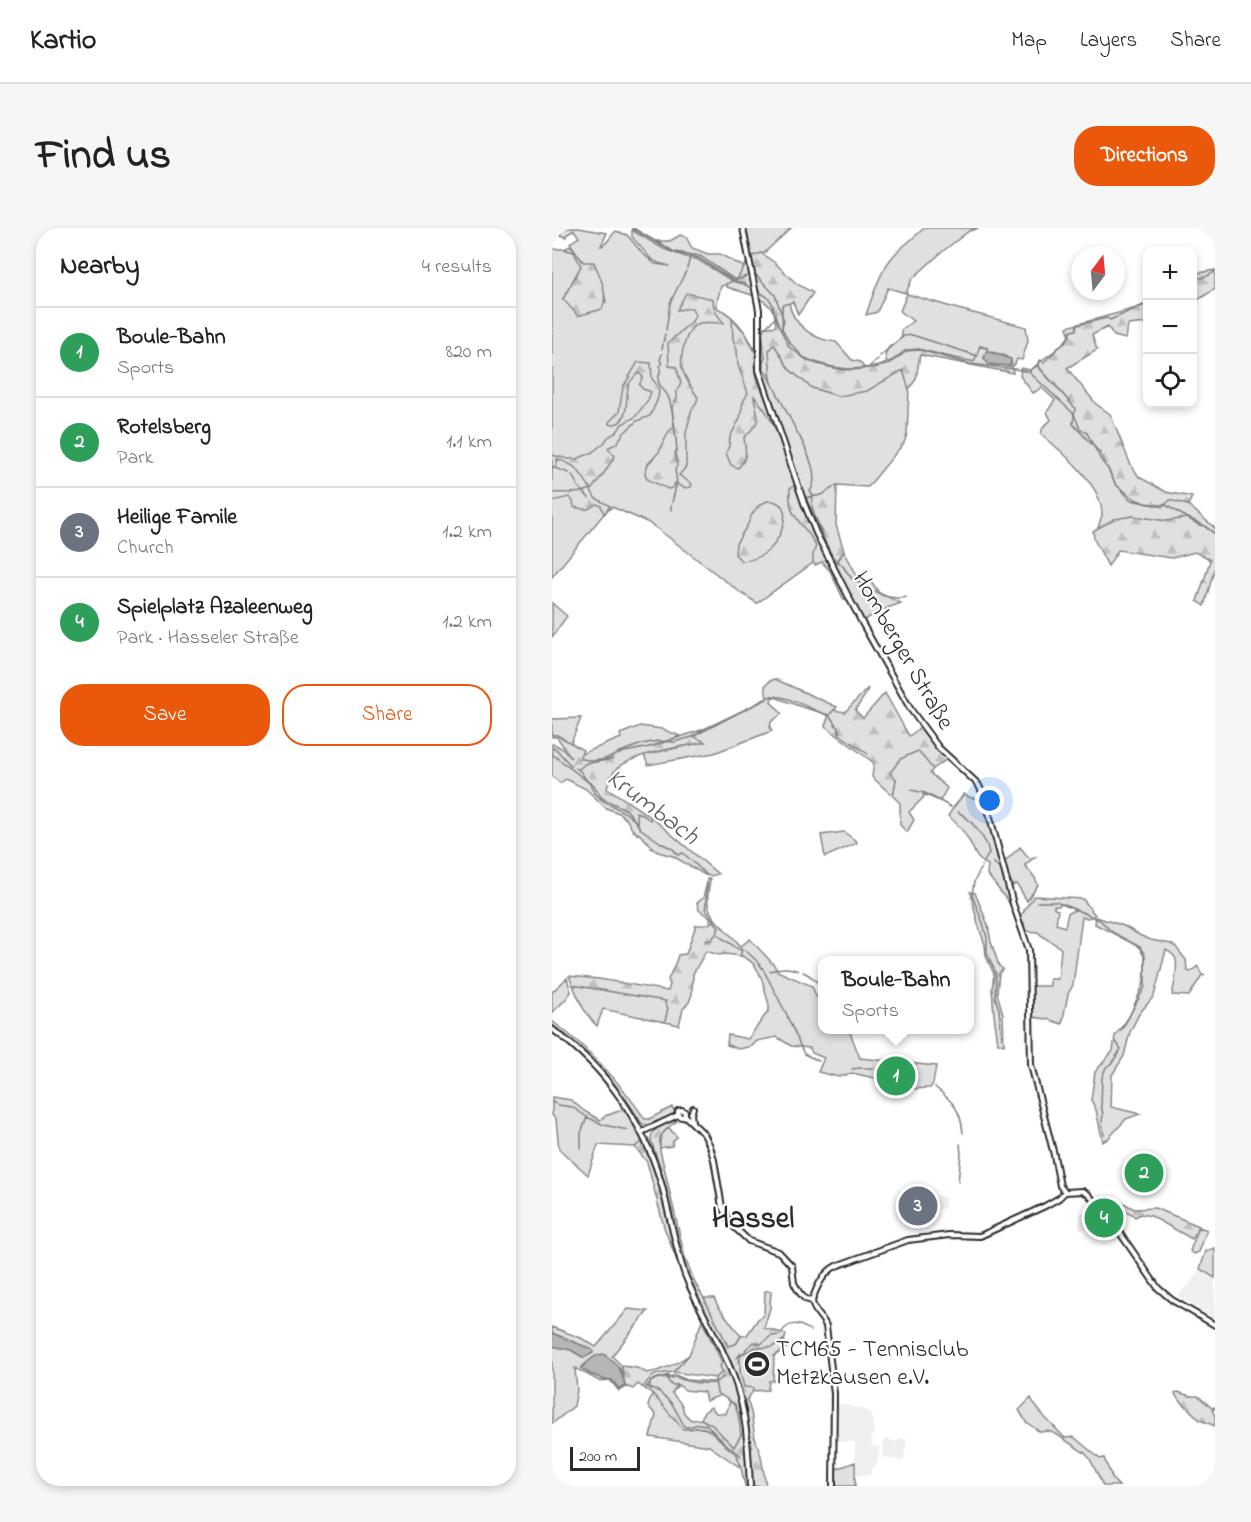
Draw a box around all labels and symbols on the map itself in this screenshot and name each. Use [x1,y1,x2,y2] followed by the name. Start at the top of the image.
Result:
[1071,246,1125,300] north arrow
[842,565,962,737] street label: Homberger Straße
[598,761,707,856] water label: Krumbach
[975,786,1004,815] your location
[876,1054,916,1098] pin: 1
[1124,1150,1164,1196] pin: 2
[898,1184,938,1228] pin: 3
[1084,1196,1124,1240] pin: 4
[712,1198,794,1242] district label: Hassel
[776,1333,969,1396] place label: TCM65 - Tennisclub Metzkausen e.V.
[742,1349,772,1379] sports icon: TCM65 - Tennisclub Metzkausen e.V.
[570,1444,640,1472] scale bar

